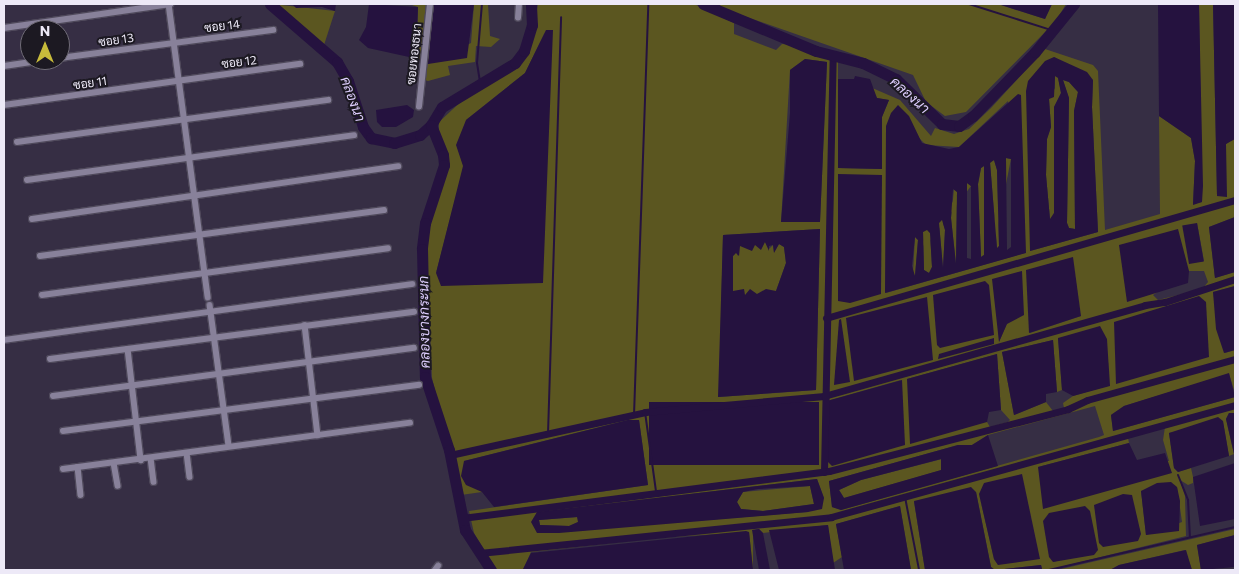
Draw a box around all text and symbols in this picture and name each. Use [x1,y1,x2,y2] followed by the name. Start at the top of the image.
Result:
[203,17,241,35] street label: ซอย 14
[20,20,70,70] north arrow
[40,22,50,39] text: N
[404,23,424,85] street label: ซอยทองธนา
[97,30,135,50] street label: ซอย 13
[221,53,257,71] street label: ซอย 12
[887,73,933,117] water label: คลองนา
[72,74,108,92] street label: ซอย 11
[337,74,369,124] water label: คลองนา
[415,276,433,368] water label: คลองบางกระนก

